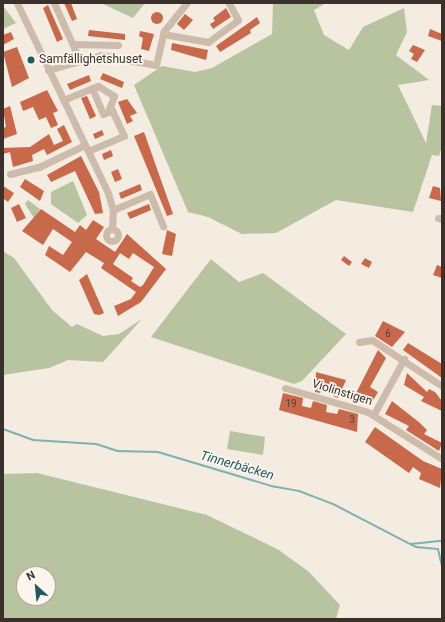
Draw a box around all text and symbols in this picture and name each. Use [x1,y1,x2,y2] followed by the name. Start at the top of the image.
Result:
[39,53,142,67] place label: Samfällighetshuset
[26,55,36,65] marker: Samfällighetshuset
[385,328,391,340] house number: 6
[310,377,374,409] street label: Violinstigen
[285,398,297,410] house number: 19
[349,414,355,426] house number: 3
[198,448,276,484] water label: Tinnerbäcken
[16,566,56,606] north arrow
[24,568,37,583] text: N

